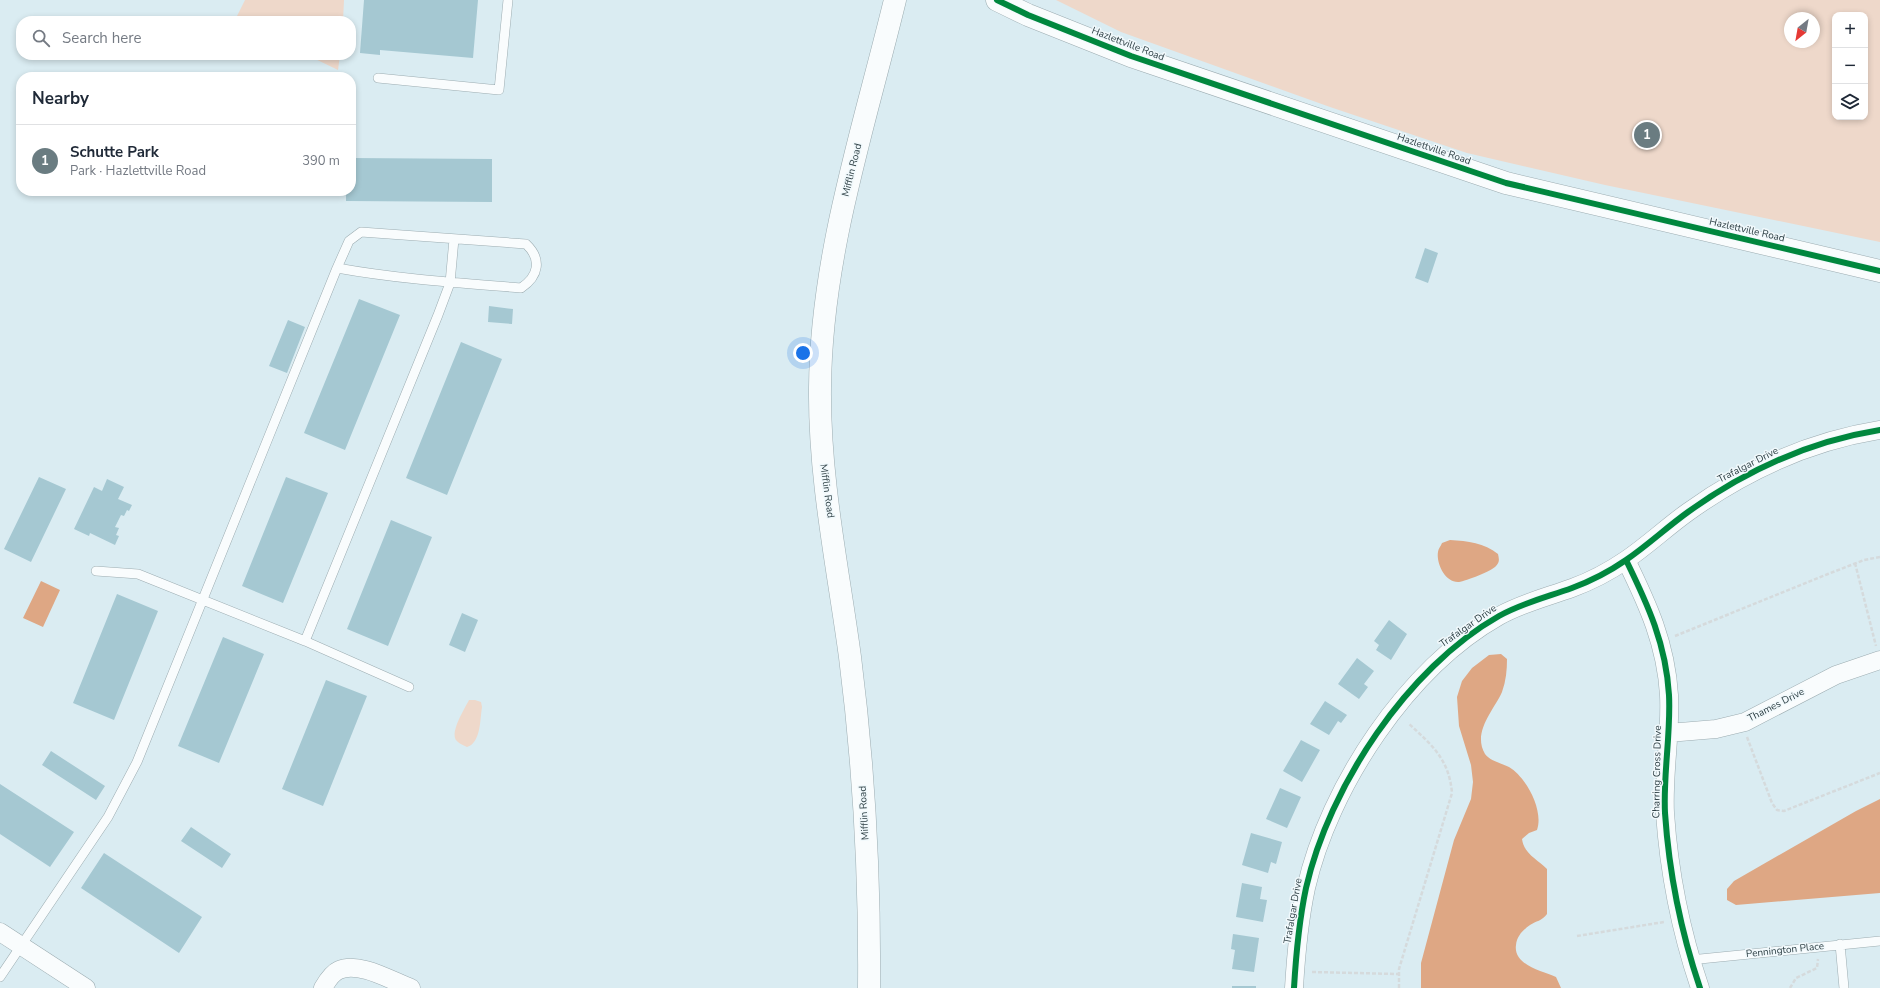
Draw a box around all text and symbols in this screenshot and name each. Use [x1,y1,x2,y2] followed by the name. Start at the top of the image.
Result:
[1784,12,1820,48] north arrow
[1832,12,1868,120] map controls
[1832,12,1868,48] button: +
[16,16,356,60] search box
[1089,24,1167,64] street label: Hazlettville Road
[30,27,52,49] icon: search
[62,28,142,48] text: Search here
[1832,48,1868,84] button: −
[1832,84,1868,120] button: layers
[32,87,89,110] text: Nearby
[1634,120,1660,150] pin: 1
[1395,130,1473,168] street label: Hazlettville Road
[70,142,159,162] text: Schutte Park
[839,142,865,198] street label: Mifflin Road
[41,152,49,170] text: 1
[302,152,340,170] text: 390 m
[70,162,206,180] text: Park · Hazlettville Road
[1708,214,1786,246] street label: Hazlettville Road
[793,343,813,363] your location
[1715,444,1781,486] street label: Trafalgar Drive
[816,463,838,519] street label: Mifflin Road
[1437,601,1499,651] street label: Trafalgar Drive
[1745,685,1807,725] street label: Thames Drive
[1649,725,1665,819] street label: Charring Cross Drive
[856,785,872,840] street label: Mifflin Road
[1280,877,1306,945] street label: Trafalgar Drive
[1745,939,1825,961] street label: Pennington Place

